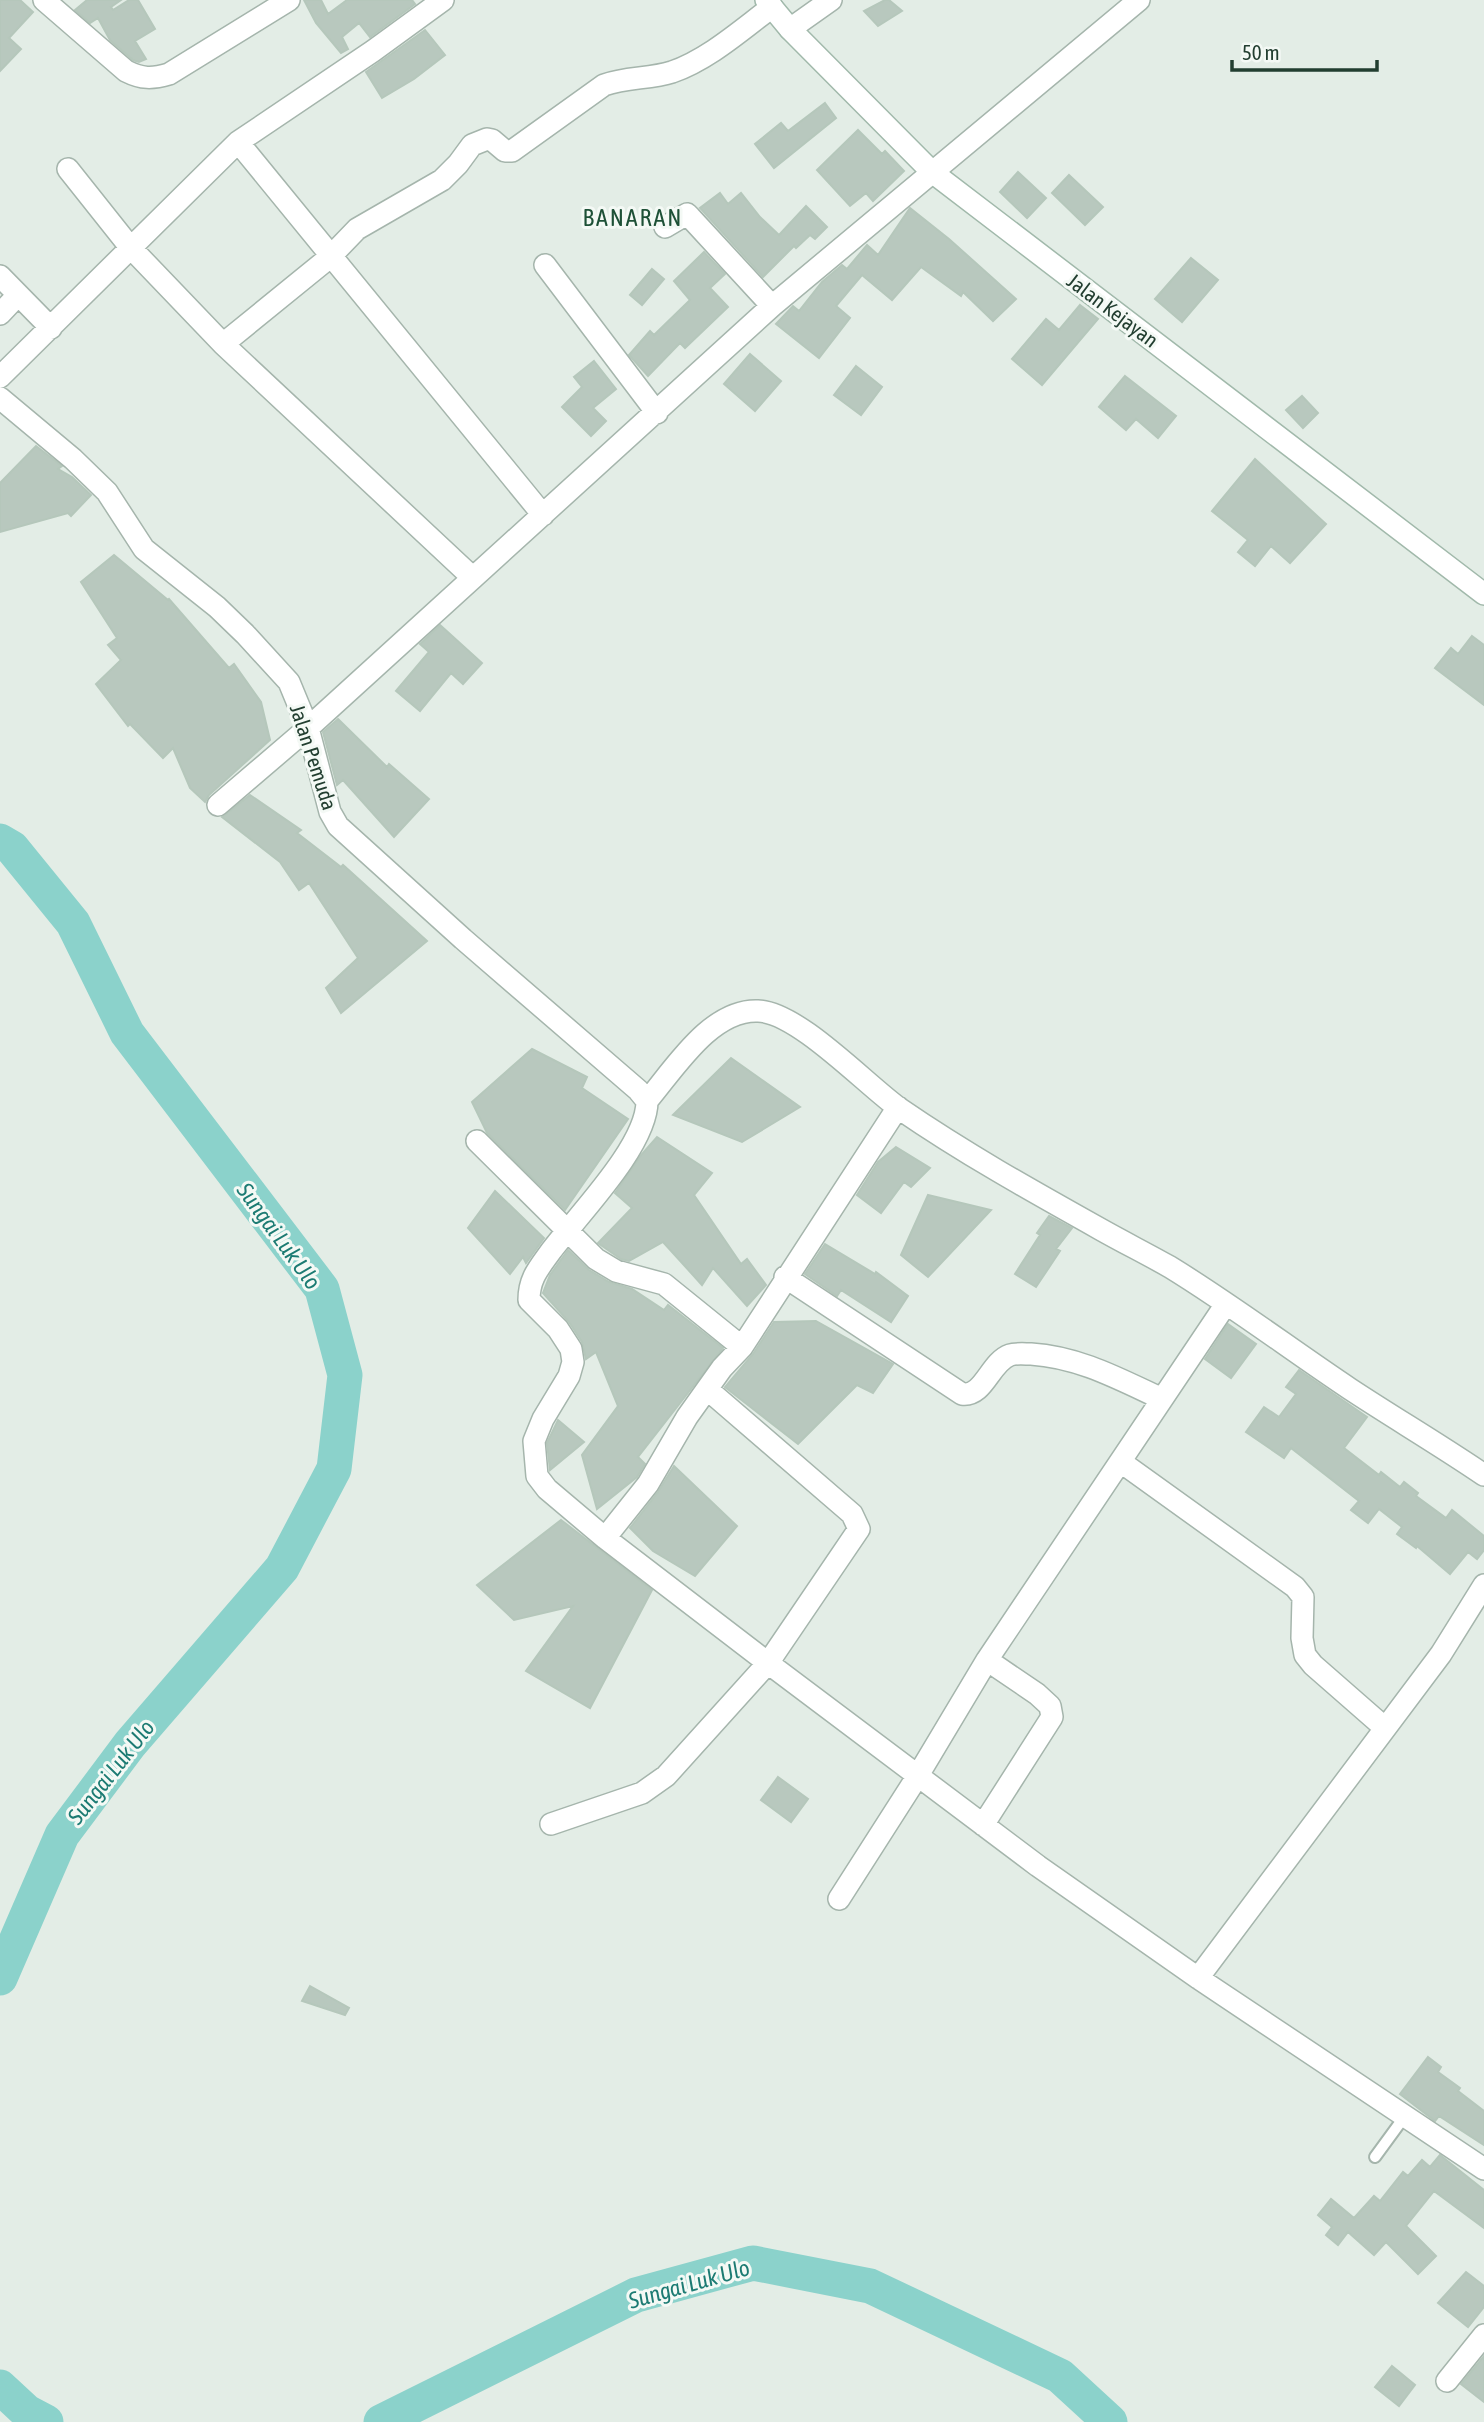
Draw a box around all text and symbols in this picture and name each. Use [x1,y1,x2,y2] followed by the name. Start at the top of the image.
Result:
[1232,28,1377,72] scale bar
[1242,40,1280,64] text: 50 m
[583,204,683,231] district label: BANARAN
[1063,268,1163,352] street label: Jalan Kejayan
[286,701,342,813] street label: Jalan Pemuda
[231,1177,326,1294] water label: Sungai Luk Ulo
[62,1715,160,1830] water label: Sungai Luk Ulo
[624,2254,753,2314] water label: Sungai Luk Ulo

